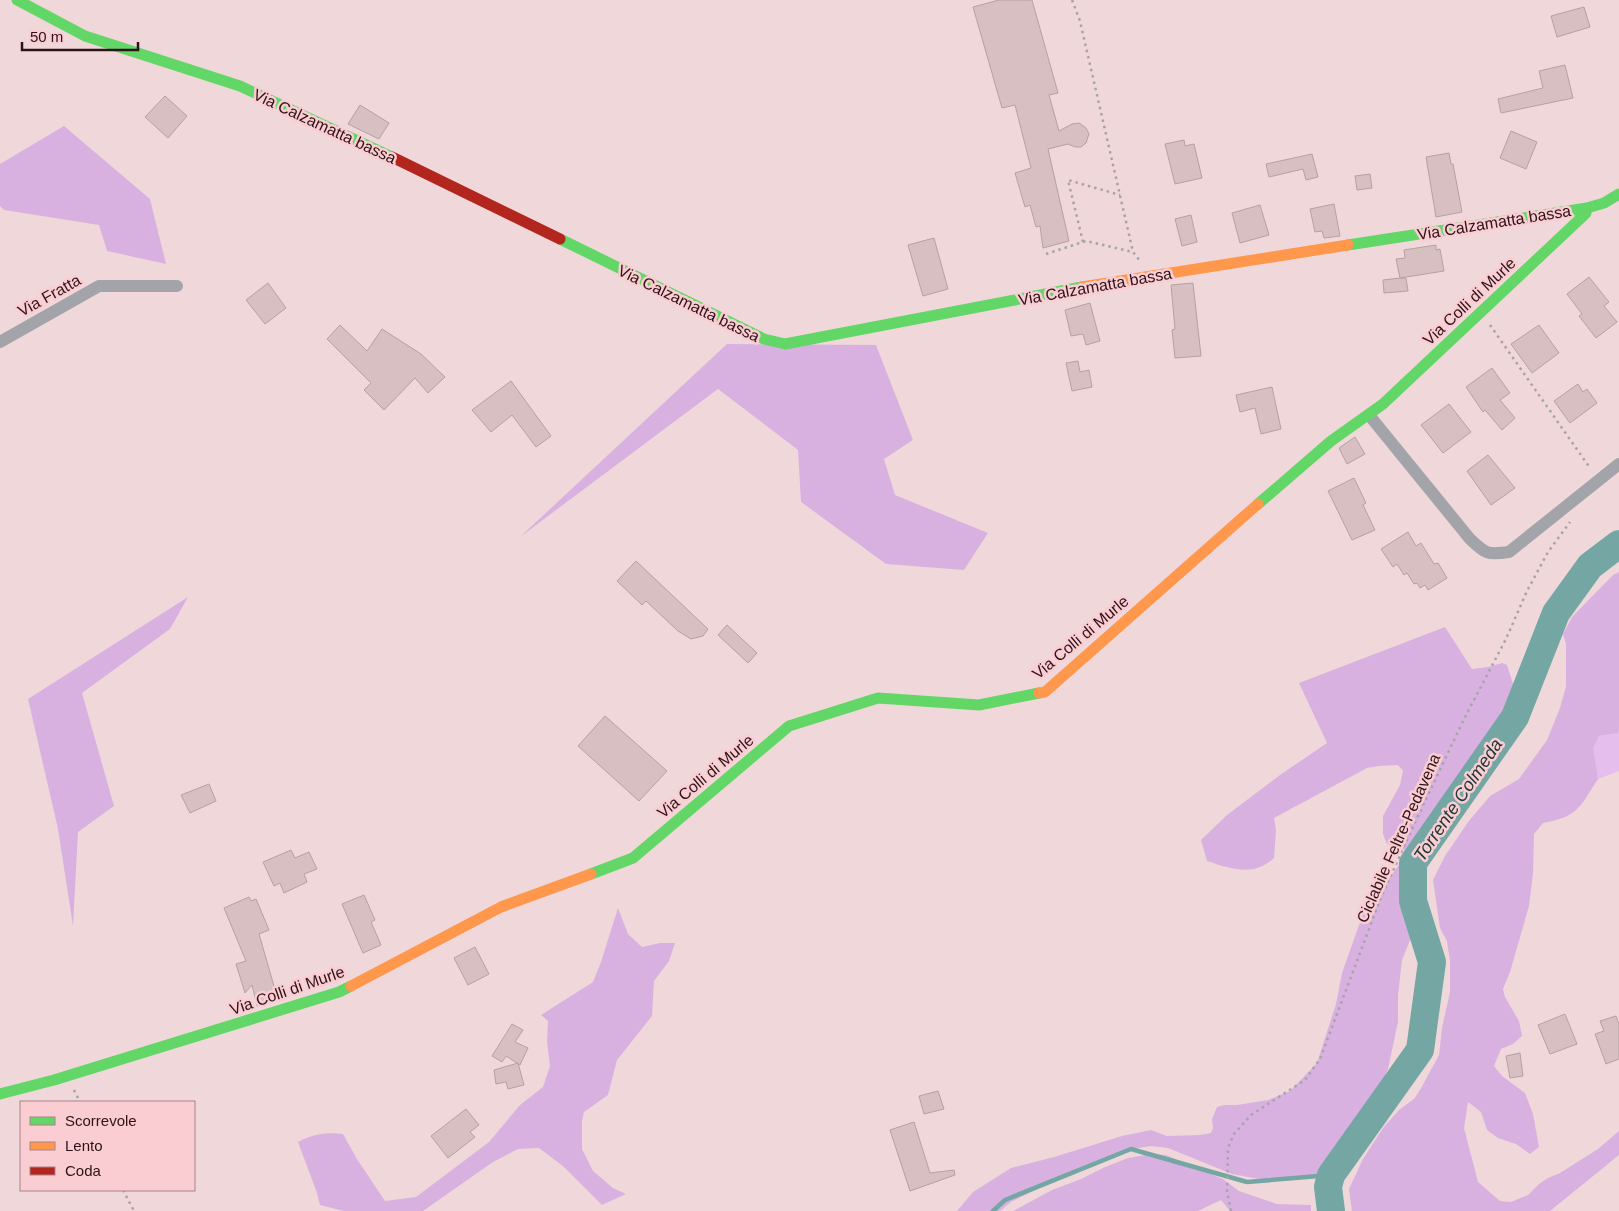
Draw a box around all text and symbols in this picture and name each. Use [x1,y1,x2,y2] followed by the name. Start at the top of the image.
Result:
[22,20,139,52] scale bar
[30,28,63,45] text: 50 m
[251,86,399,167] street label: Via Calzamatta bassa
[1416,202,1572,243] street label: Via Calzamatta bassa
[1420,254,1519,348] street label: Via Colli di Murle
[615,262,762,345] street label: Via Calzamatta bassa
[1017,265,1173,308] street label: Via Calzamatta bassa
[15,271,84,320] street label: Via Fratta
[1029,592,1132,682] street label: Via Colli di Murle
[654,731,757,821] street label: Via Colli di Murle
[1410,735,1506,865] water label: Torrente Colmeda
[1353,751,1444,925] street label: Ciclabile Feltre-Pedavena
[228,963,347,1018] street label: Via Colli di Murle
[20,1101,195,1191] legend
[65,1112,137,1129] text: Scorrevole
[65,1137,103,1154] text: Lento
[65,1162,102,1179] text: Coda

